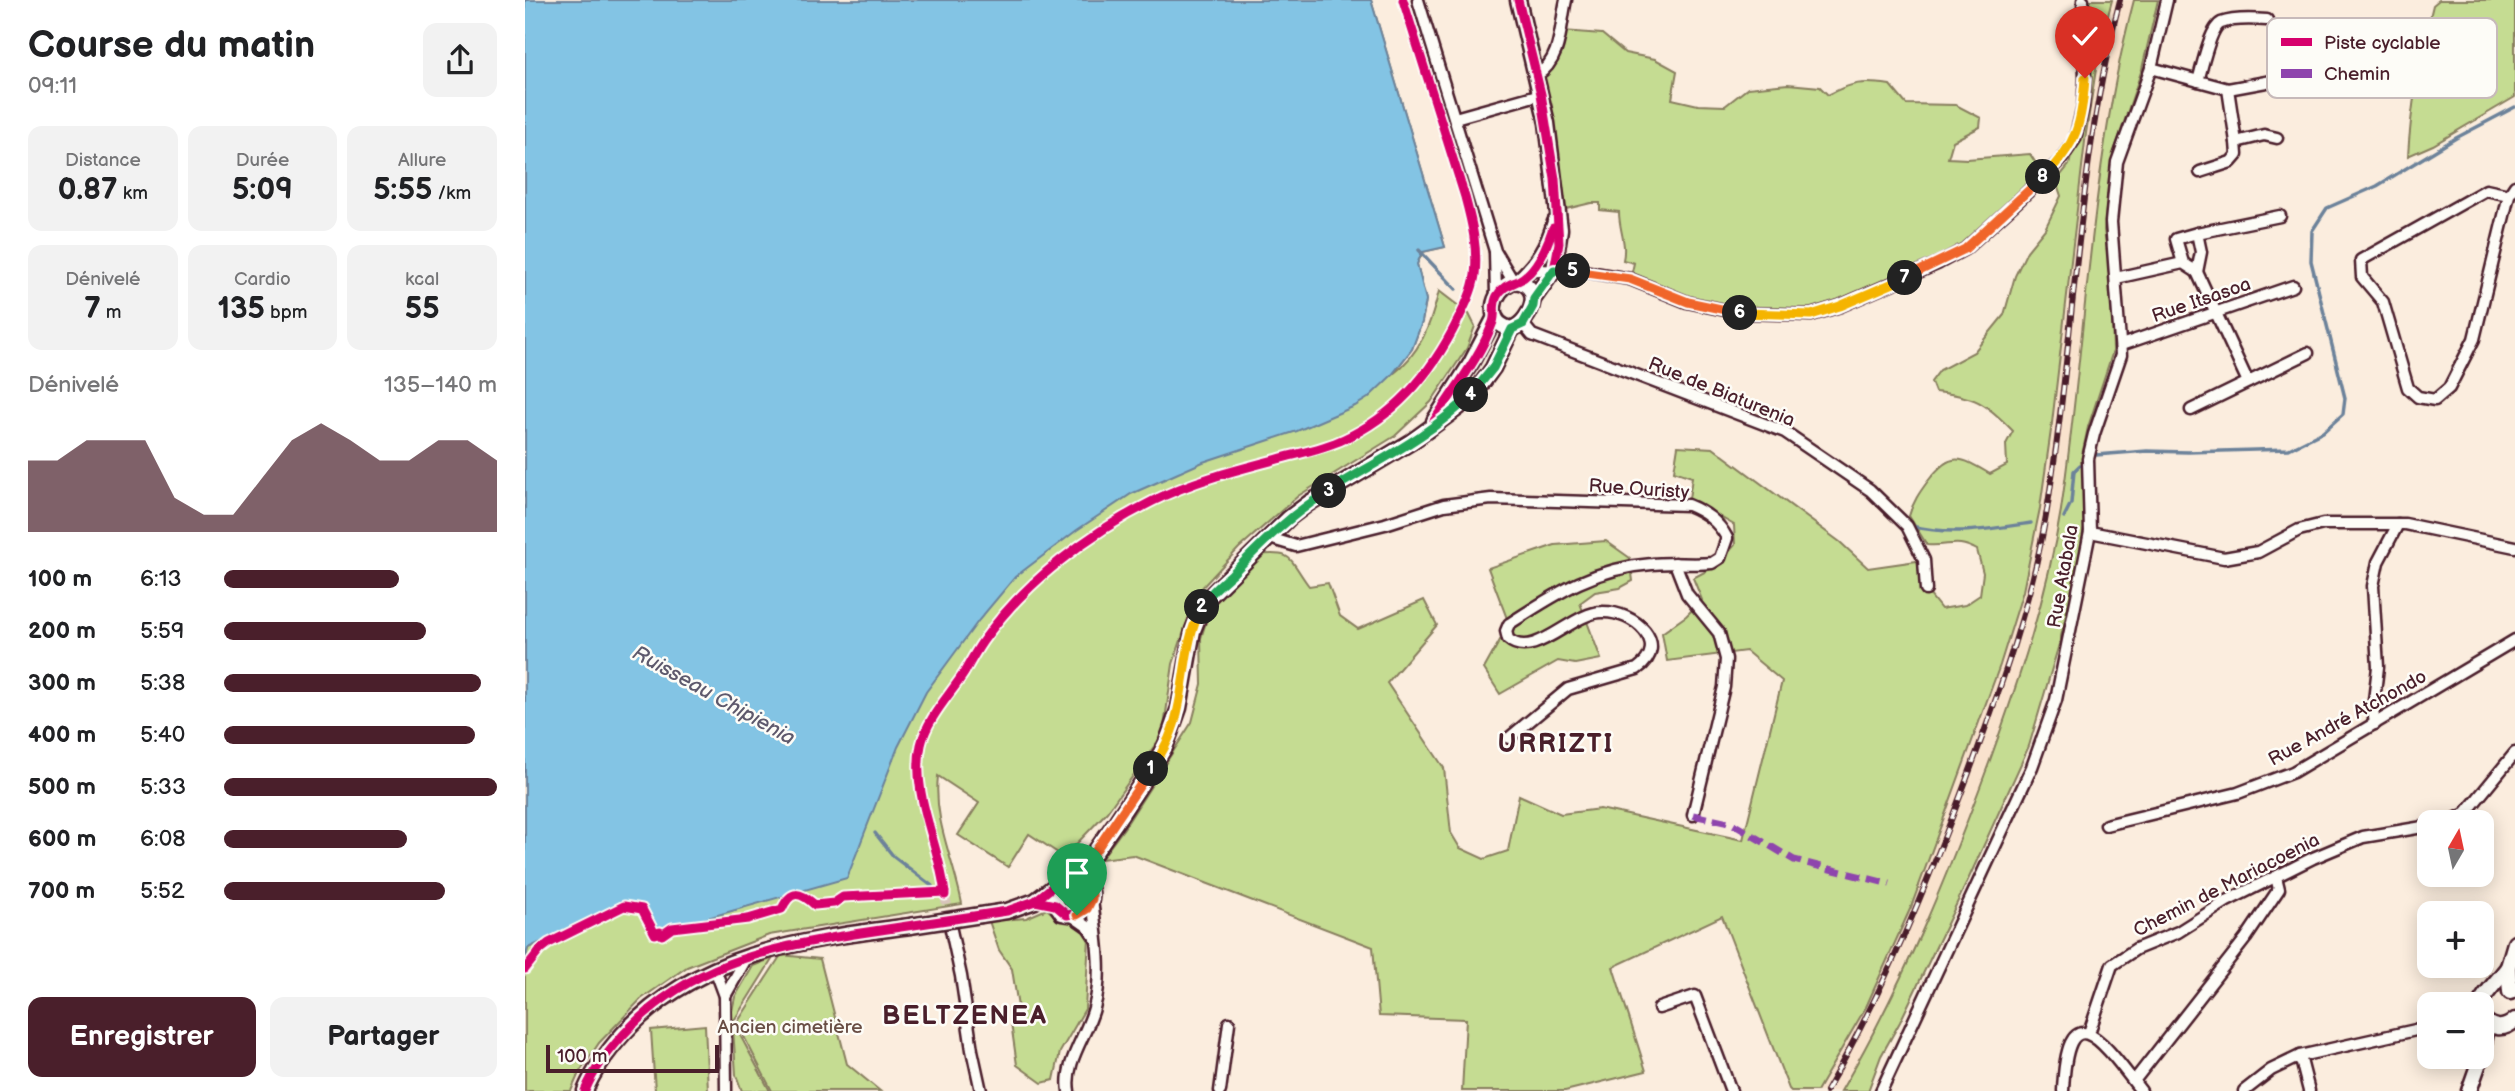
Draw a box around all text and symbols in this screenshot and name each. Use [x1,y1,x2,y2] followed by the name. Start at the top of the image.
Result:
[2055,6,2115,78] pin
[2066,17,2104,55] icon: check
[2267,18,2497,98] legend
[28,23,315,68] text: Course du matin
[423,23,497,97] button: share
[2324,32,2441,55] text: Piste cyclable
[2324,63,2390,86] text: Chemin
[28,72,77,100] text: 09:11
[65,149,141,172] text: Distance
[236,149,289,172] text: Durée
[398,149,446,172] text: Allure
[2025,160,2061,194] pin: 8
[2037,165,2048,188] text: 8
[58,172,118,208] text: 0.87
[232,172,293,208] text: 5:09
[373,172,432,208] text: 5:55
[118,182,148,205] text: km
[432,182,471,205] text: /km
[1555,254,1591,288] pin: 5
[1567,259,1578,282] text: 5
[1887,260,1923,296] pin: 7
[1899,266,1910,289] text: 7
[65,268,140,291] text: Dénivelé
[234,268,291,291] text: Cardio
[405,268,439,291] text: kcal
[2149,273,2254,328] street label: Rue Itsasoa
[84,291,101,327] text: 7
[217,291,265,327] text: 135
[405,291,439,327] text: 55
[1723,296,1757,330] pin: 6
[101,301,122,324] text: m
[265,301,308,324] text: bpm
[1734,301,1745,324] text: 6
[1645,353,1798,432] street label: Rue de Biaturenia
[28,371,119,399] text: Dénivelé
[384,371,497,399] text: 135–140 m
[1453,378,1489,412] pin: 4
[1465,383,1476,406] text: 4
[1311,474,1347,508] pin: 3
[1588,475,1690,505] street label: Rue Ouristy
[1323,479,1334,502] text: 3
[2043,523,2084,630] street label: Rue Atabala
[28,565,92,593] text: 100 m
[140,565,182,593] text: 6:13
[1185,590,1219,624] pin: 2
[1196,595,1207,618] text: 2
[28,617,96,645] text: 200 m
[140,617,184,645] text: 5:59
[628,640,799,750] water label: Ruisseau Chipienia
[2265,665,2431,771] street label: Rue André Atchondo
[28,669,96,697] text: 300 m
[140,669,185,697] text: 5:38
[28,721,96,749] text: 400 m
[140,721,185,749] text: 5:40
[1498,729,1614,760] district label: URRIZTI
[1133,752,1169,786] pin: 1
[1147,757,1155,780] text: 1
[28,773,96,801] text: 500 m
[140,773,186,801] text: 5:33
[2417,810,2494,887] north arrow
[2417,810,2494,1069] map controls
[28,825,96,853] text: 600 m
[140,825,186,853] text: 6:08
[2130,828,2324,942] street label: Chemin de Mariacoenia
[1047,843,1107,915] pin
[1058,854,1096,892] icon: arrive
[28,877,95,905] text: 700 m
[140,877,185,905] text: 5:52
[2417,901,2494,978] button: +
[2417,992,2494,1069] button: −
[28,997,256,1077] button: Enregistrer
[270,997,497,1077] button: Partager
[882,1001,1048,1032] district label: BELTZENEA
[718,1016,863,1039] park label: Ancien cimetière
[546,1042,719,1074] scale bar
[557,1045,608,1068] text: 100 m

